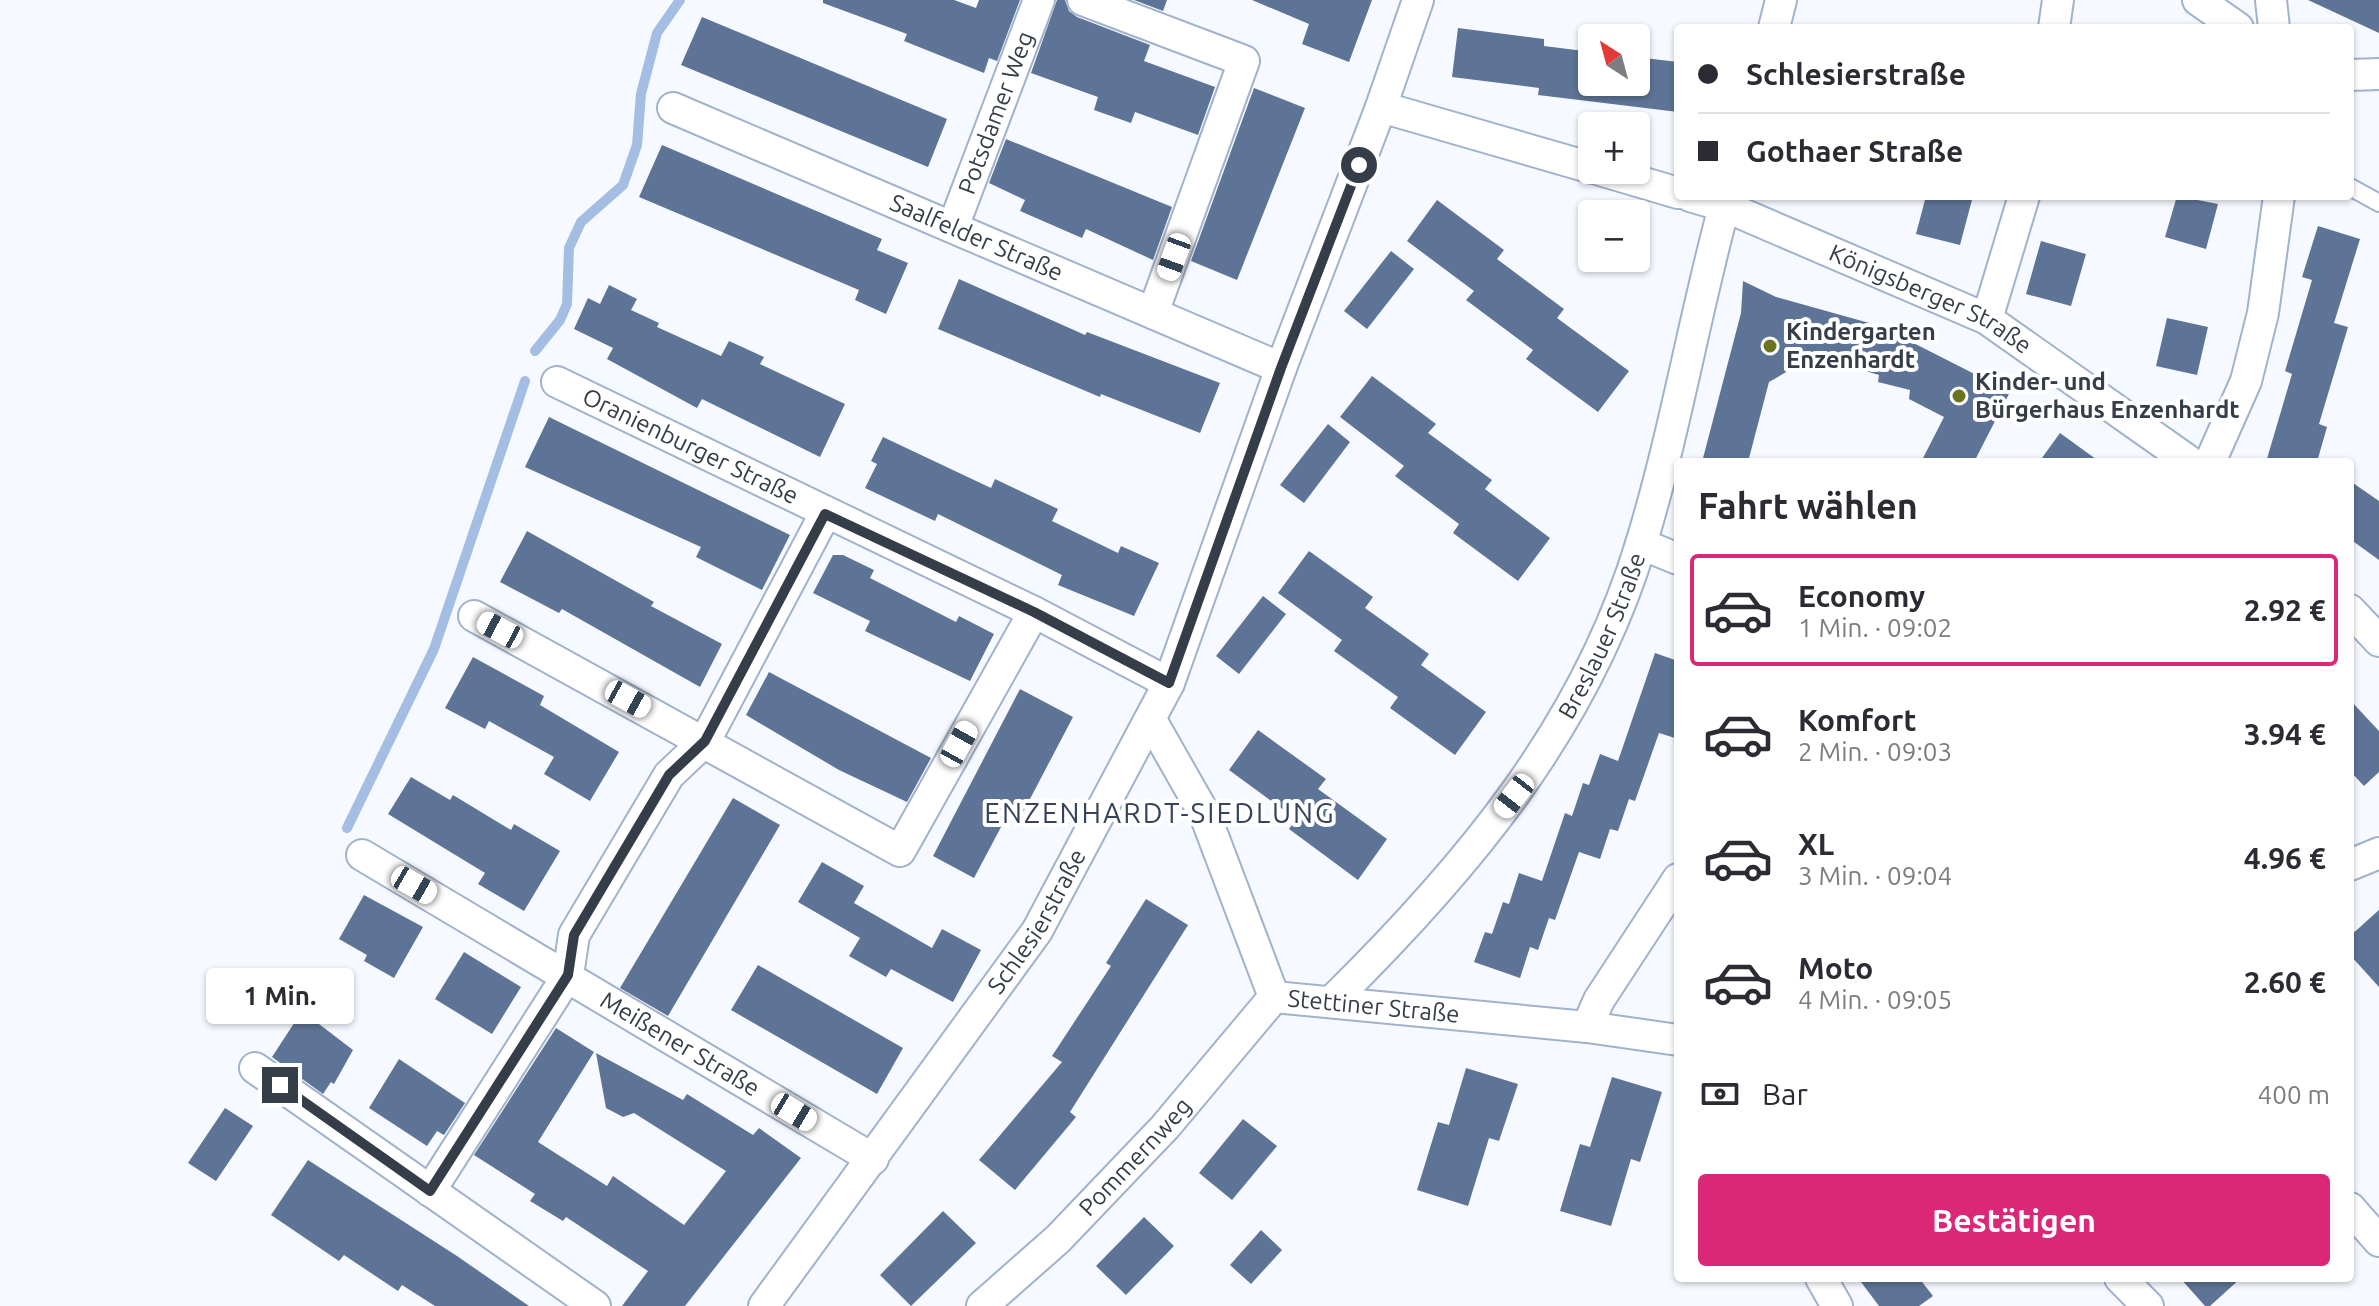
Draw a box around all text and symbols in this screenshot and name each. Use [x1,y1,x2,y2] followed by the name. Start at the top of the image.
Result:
[1578,24,1650,96] north arrow
[1578,24,1650,272] map controls
[953,28,1039,198] street label: Potsdamer Weg
[1746,57,1966,91] text: Schlesierstraße
[1578,112,1650,184] button: +
[1746,134,1963,168] text: Gothaer Straße
[1341,147,1377,183] route start
[886,188,1067,286] street label: Saalfelder Straße
[1578,200,1650,272] button: −
[1155,230,1193,284] car
[1825,239,2037,359] street label: Königsberger Straße
[1786,318,1936,373] place label: Kindergarten Enzenhardt
[1761,337,1779,355] marker: Kindergarten Enzenhardt
[1975,368,2240,423] place label: Kinder- und Bürgerhaus Enzenhardt
[578,382,803,509] street label: Oranienburger Straße
[1950,387,1968,405] marker: Kinder- und Bürgerhaus Enzenhardt
[1698,485,1918,526] text: Fahrt wählen
[1553,549,1650,723] street label: Breslauer Straße
[1702,574,1774,646] icon: car
[1798,579,1925,613] text: Economy
[2244,593,2326,627] text: 2.92 €
[473,608,527,652] car
[1798,613,1952,642] text: 1 Min. · 09:02
[601,677,655,721] car
[1702,698,1774,770] icon: car
[1798,703,1916,737] text: Komfort
[937,717,981,771] car
[2244,717,2326,751] text: 3.94 €
[1798,737,1952,766] text: 2 Min. · 09:03
[1490,770,1538,822] car
[984,797,1336,828] district label: ENZENHARDT-SIEDLUNG
[1702,822,1774,894] icon: car
[1798,827,1834,861] text: XL
[2244,841,2326,875] text: 4.96 €
[982,845,1091,999] street label: Schlesierstraße
[1798,861,1952,890] text: 3 Min. · 09:04
[387,863,441,907] car
[1702,946,1774,1018] icon: car
[1798,951,1873,985] text: Moto
[2244,965,2326,999] text: 2.60 €
[206,969,354,1025] callout: 1 Min.
[244,981,316,1010] text: 1 Min.
[1286,984,1461,1028] street label: Stettiner Straße
[1798,985,1952,1014] text: 4 Min. · 09:05
[596,986,765,1101] street label: Meißener Straße
[262,1067,298,1103] route end
[1698,1072,1742,1116] icon: cash
[1762,1077,1808,1111] text: Bar
[2258,1080,2330,1109] text: 400 m
[767,1089,821,1135] car
[1073,1092,1196,1221] street label: Pommernweg
[1698,1174,2330,1266] button: Bestätigen

